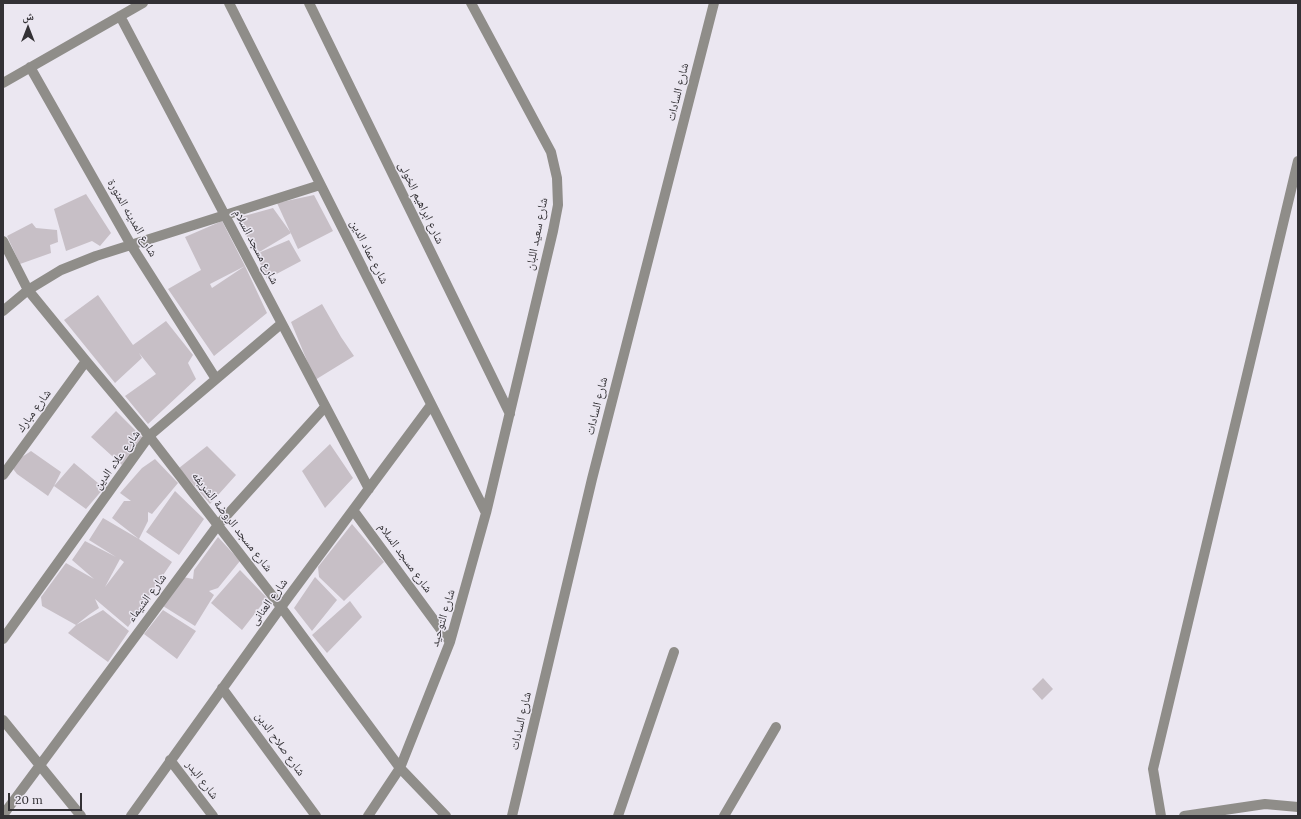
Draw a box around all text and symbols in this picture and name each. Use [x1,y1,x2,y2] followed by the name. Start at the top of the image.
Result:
[8,8,48,48] north arrow
[22,9,34,23] text: ش
[664,61,692,123] street label: شارع السادات
[395,160,447,246] street label: شارع ابراهيم الخولى
[104,177,160,259] street label: شارع المدينه المنورة
[523,196,551,272] street label: شارع سعيد اللبان
[230,207,282,287] street label: شارع مسجد السلام
[347,217,391,287] street label: شارع عماد الدين
[583,375,611,437] street label: شارع السادات
[14,387,54,435] street label: شارع مبارك
[91,427,143,493] street label: شارع علاء الدين
[189,469,275,575] street label: شارع مسجد الروضة الشريفه
[375,520,435,596] street label: شارع مسجد السلام
[124,571,170,625] street label: شارع الشيماء
[247,576,291,628] street label: شارع العنانى
[427,588,459,648] street label: شارع التوحيد
[507,690,535,752] street label: شارع السادات
[252,709,308,779] street label: شارع صلاح الدين
[182,758,222,802] street label: شارع البدر
[10,785,84,811] scale bar
[15,792,43,807] text: 20 m

